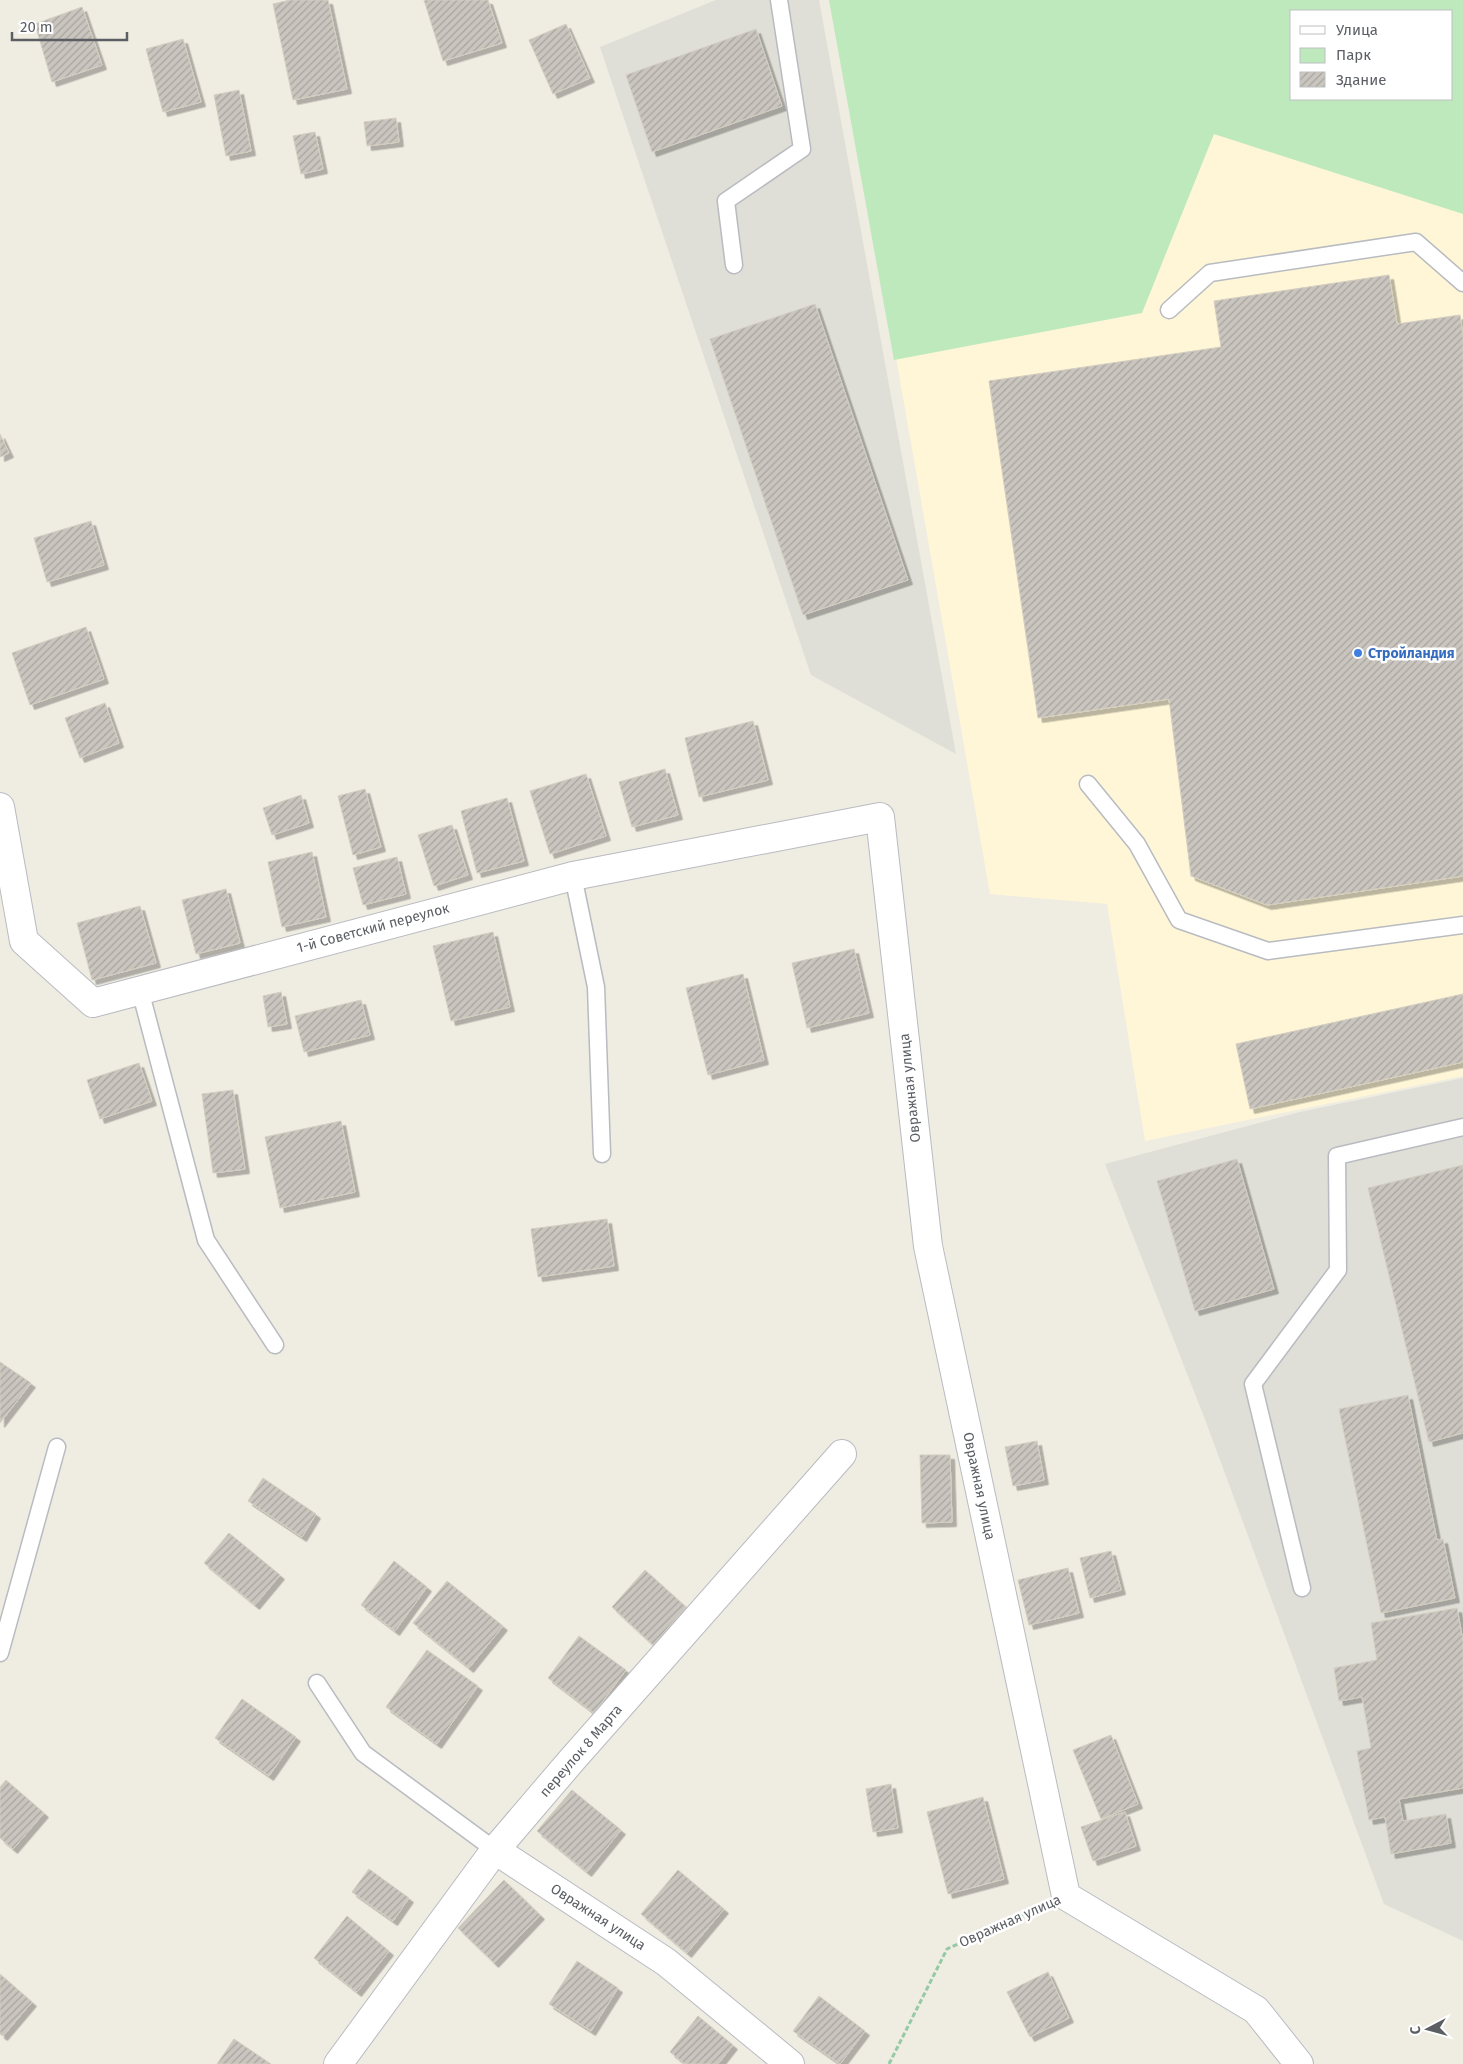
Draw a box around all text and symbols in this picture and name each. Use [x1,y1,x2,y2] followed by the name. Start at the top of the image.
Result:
[12,10,128,42] scale bar
[1290,10,1453,100] legend
[20,18,53,36] text: 20 m
[1336,21,1378,39] text: Улица
[1336,46,1371,64] text: Парк
[1336,71,1386,89] text: Здание
[1368,645,1455,662] place label: Стройландия
[1352,647,1364,659] marker: Стройландия
[295,899,452,957] street label: 1-й Советский переулок
[896,1033,924,1143] street label: Овражная улица
[959,1431,999,1541] street label: Овражная улица
[536,1701,626,1801] street label: переулок 8 Марта
[547,1880,649,1954] street label: Овражная улица
[956,1891,1064,1951] street label: Овражная улица
[1403,2004,1453,2054] north arrow
[1407,2025,1424,2035] text: С

